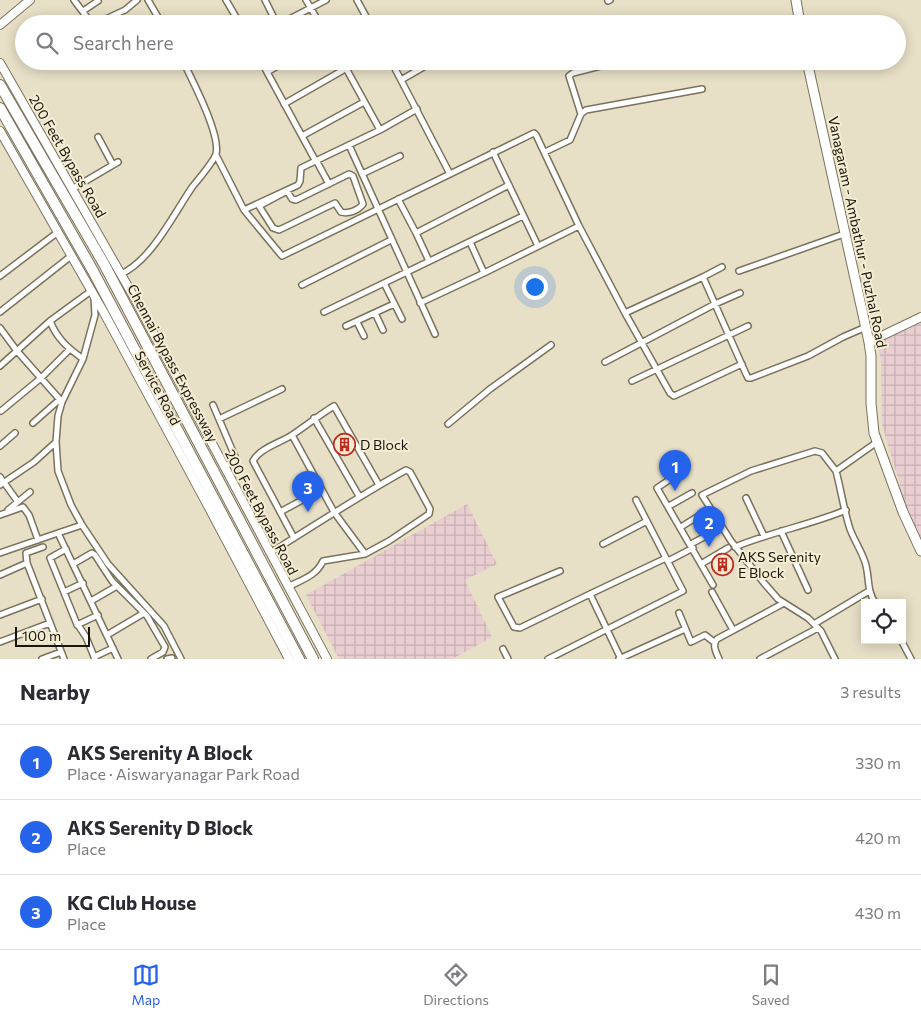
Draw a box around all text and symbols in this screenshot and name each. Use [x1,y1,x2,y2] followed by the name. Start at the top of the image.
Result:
[15,15,906,70] search box
[33,29,61,57] icon: search
[73,31,173,54] text: Search here
[26,91,110,221] street label: 200 Feet Bypass Road
[825,115,891,349] street label: Vanagaram - Ambathur - Puzhal Road
[522,274,548,300] your location
[124,281,222,445] street label: Chennai Bypass Expressway
[131,348,185,428] street label: Service Road
[332,432,356,456] building icon: D Block
[360,436,409,453] place label: D Block
[222,446,302,578] street label: 200 Feet Bypass Road
[659,450,691,491] pin: 1
[292,471,324,512] pin: 3
[693,506,725,547] pin: 2
[738,548,821,581] place label: AKS Serenity E Block
[710,552,734,576] building icon: AKS Serenity E Block
[861,599,906,644] map controls
[861,599,906,644] button: locate
[15,624,90,647] scale bar
[22,627,61,644] text: 100 m
[20,679,90,704] text: Nearby
[840,682,901,701] text: 3 results
[67,741,253,764] text: AKS Serenity A Block
[32,753,40,772] text: 1
[855,753,901,772] text: 330 m
[67,764,300,783] text: Place · Aiswaryanagar Park Road
[67,816,253,839] text: AKS Serenity D Block
[31,828,41,847] text: 2
[855,828,901,847] text: 420 m
[67,839,106,858] text: Place
[67,891,196,914] text: KG Club House
[31,903,41,922] text: 3
[855,903,901,922] text: 430 m
[67,914,106,933] text: Place
[131,961,160,1008] tab: Map
[423,961,489,1008] tab: Directions
[752,961,790,1008] tab: Saved

